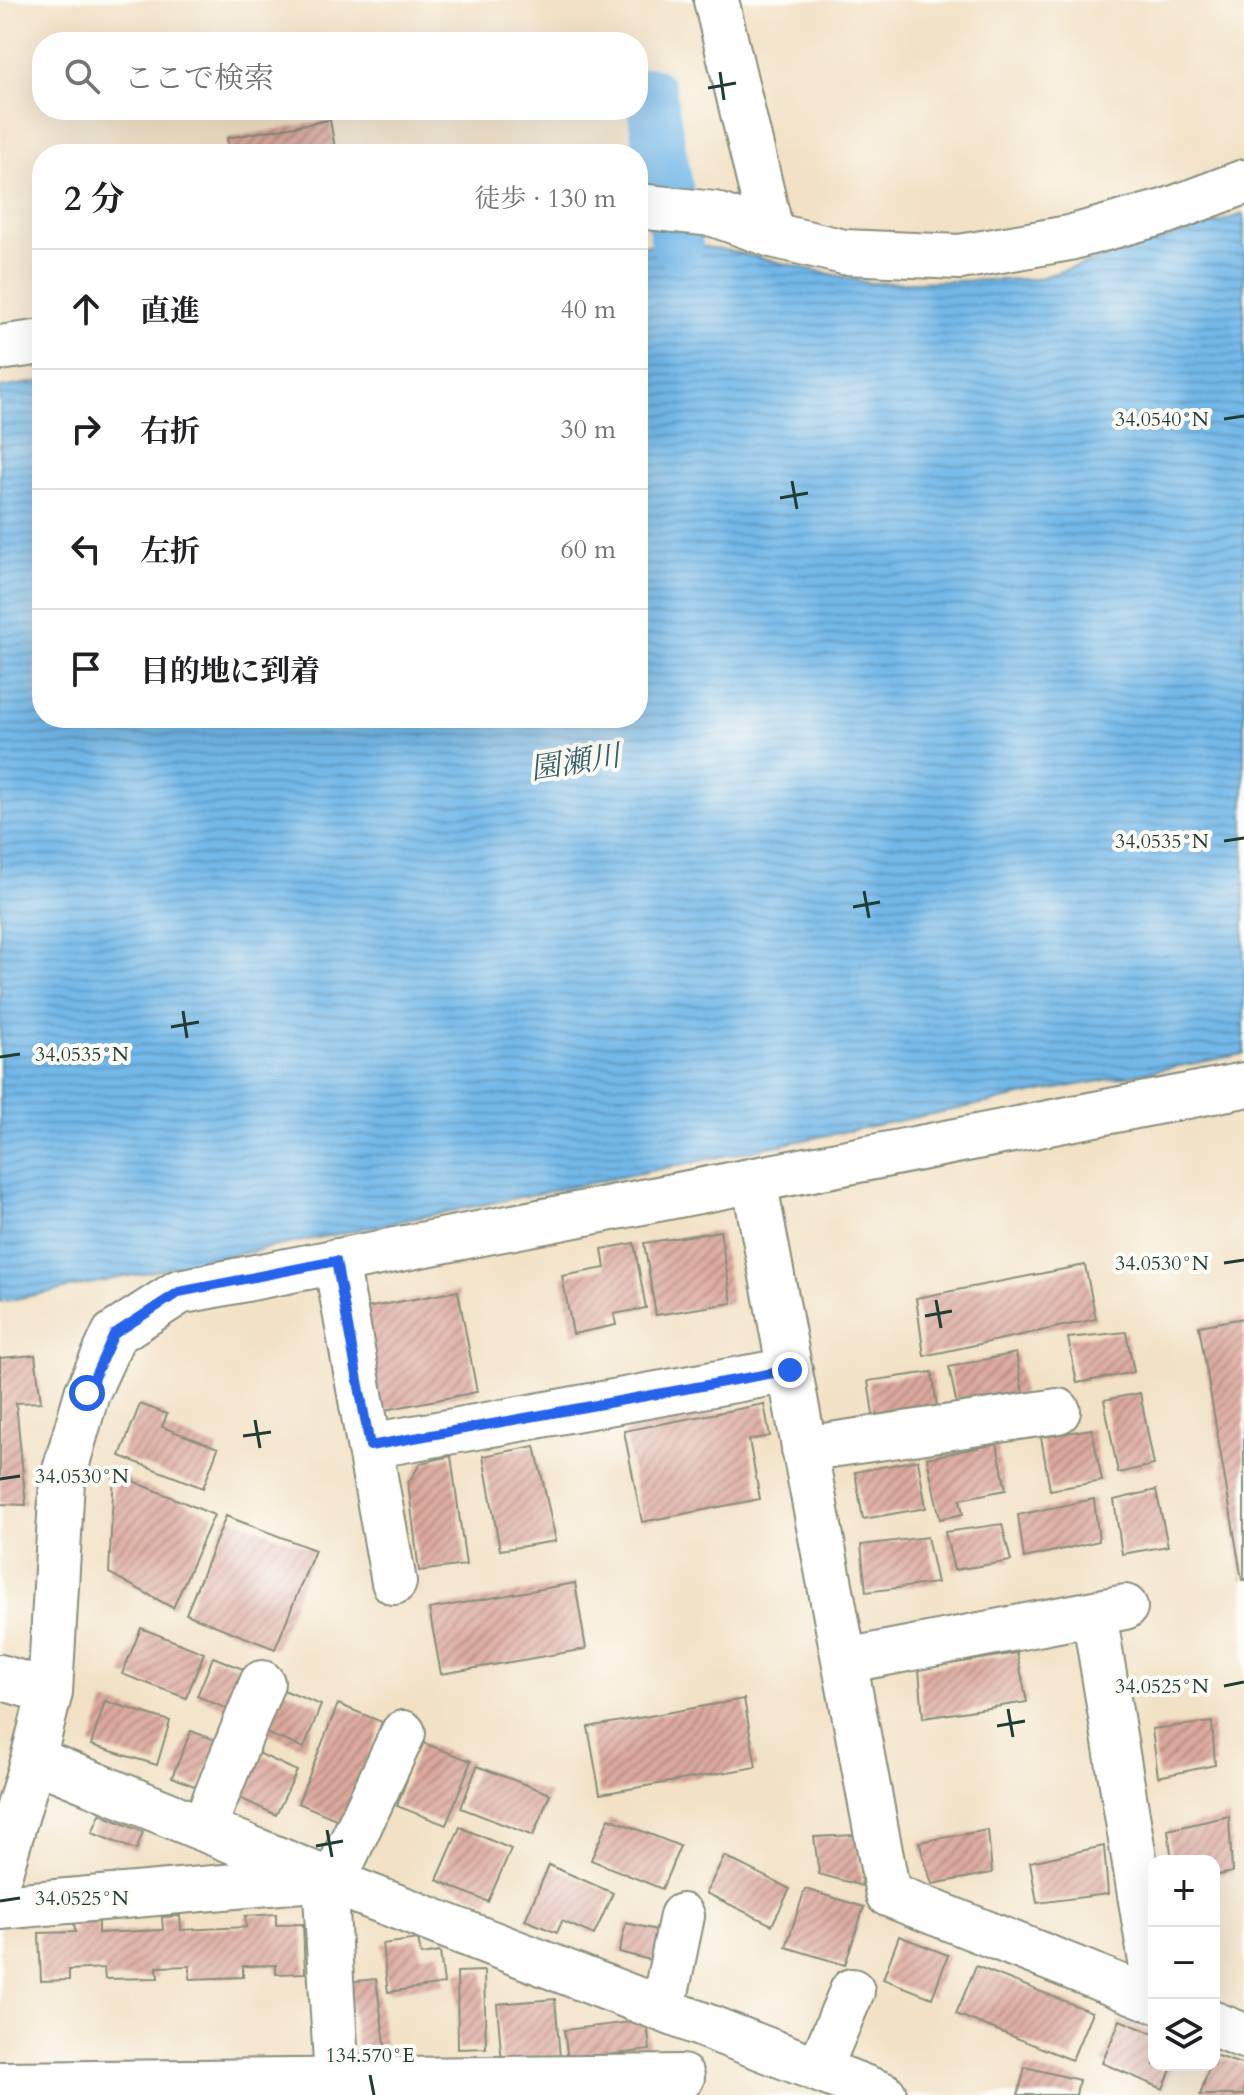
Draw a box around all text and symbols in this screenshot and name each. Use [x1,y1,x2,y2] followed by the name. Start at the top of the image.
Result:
[32,32,648,120] search box
[60,54,104,98] icon: search
[124,58,274,99] text: ここで検索
[64,176,125,222] text: 2 分
[475,181,616,216] text: 徒歩 · 130 m
[64,287,108,331] icon: ahead
[140,291,200,332] text: 直進
[560,292,616,327] text: 40 m
[1115,406,1209,433] text: 34.0540°N
[64,407,108,451] icon: right
[140,411,200,452] text: 右折
[560,412,616,447] text: 30 m
[64,527,108,571] icon: left
[140,531,200,572] text: 左折
[560,532,616,567] text: 60 m
[64,647,108,691] icon: arrive
[140,651,320,692] text: 目的地に到着
[527,735,626,790] water label: 園瀬川
[1115,828,1209,855] text: 34.0535°N
[35,1041,129,1068] text: 34.0535°N
[1115,1250,1209,1277] text: 34.0530°N
[772,1352,808,1388] route end
[69,1375,105,1411] route start
[35,1463,129,1490] text: 34.0530°N
[1115,1673,1209,1700] text: 34.0525°N
[1148,1855,1220,2071] map controls
[1148,1855,1220,1927] button: +
[35,1885,129,1912] text: 34.0525°N
[1148,1927,1220,1999] button: −
[1148,1999,1220,2071] button: layers
[325,2042,415,2069] text: 134.570°E

